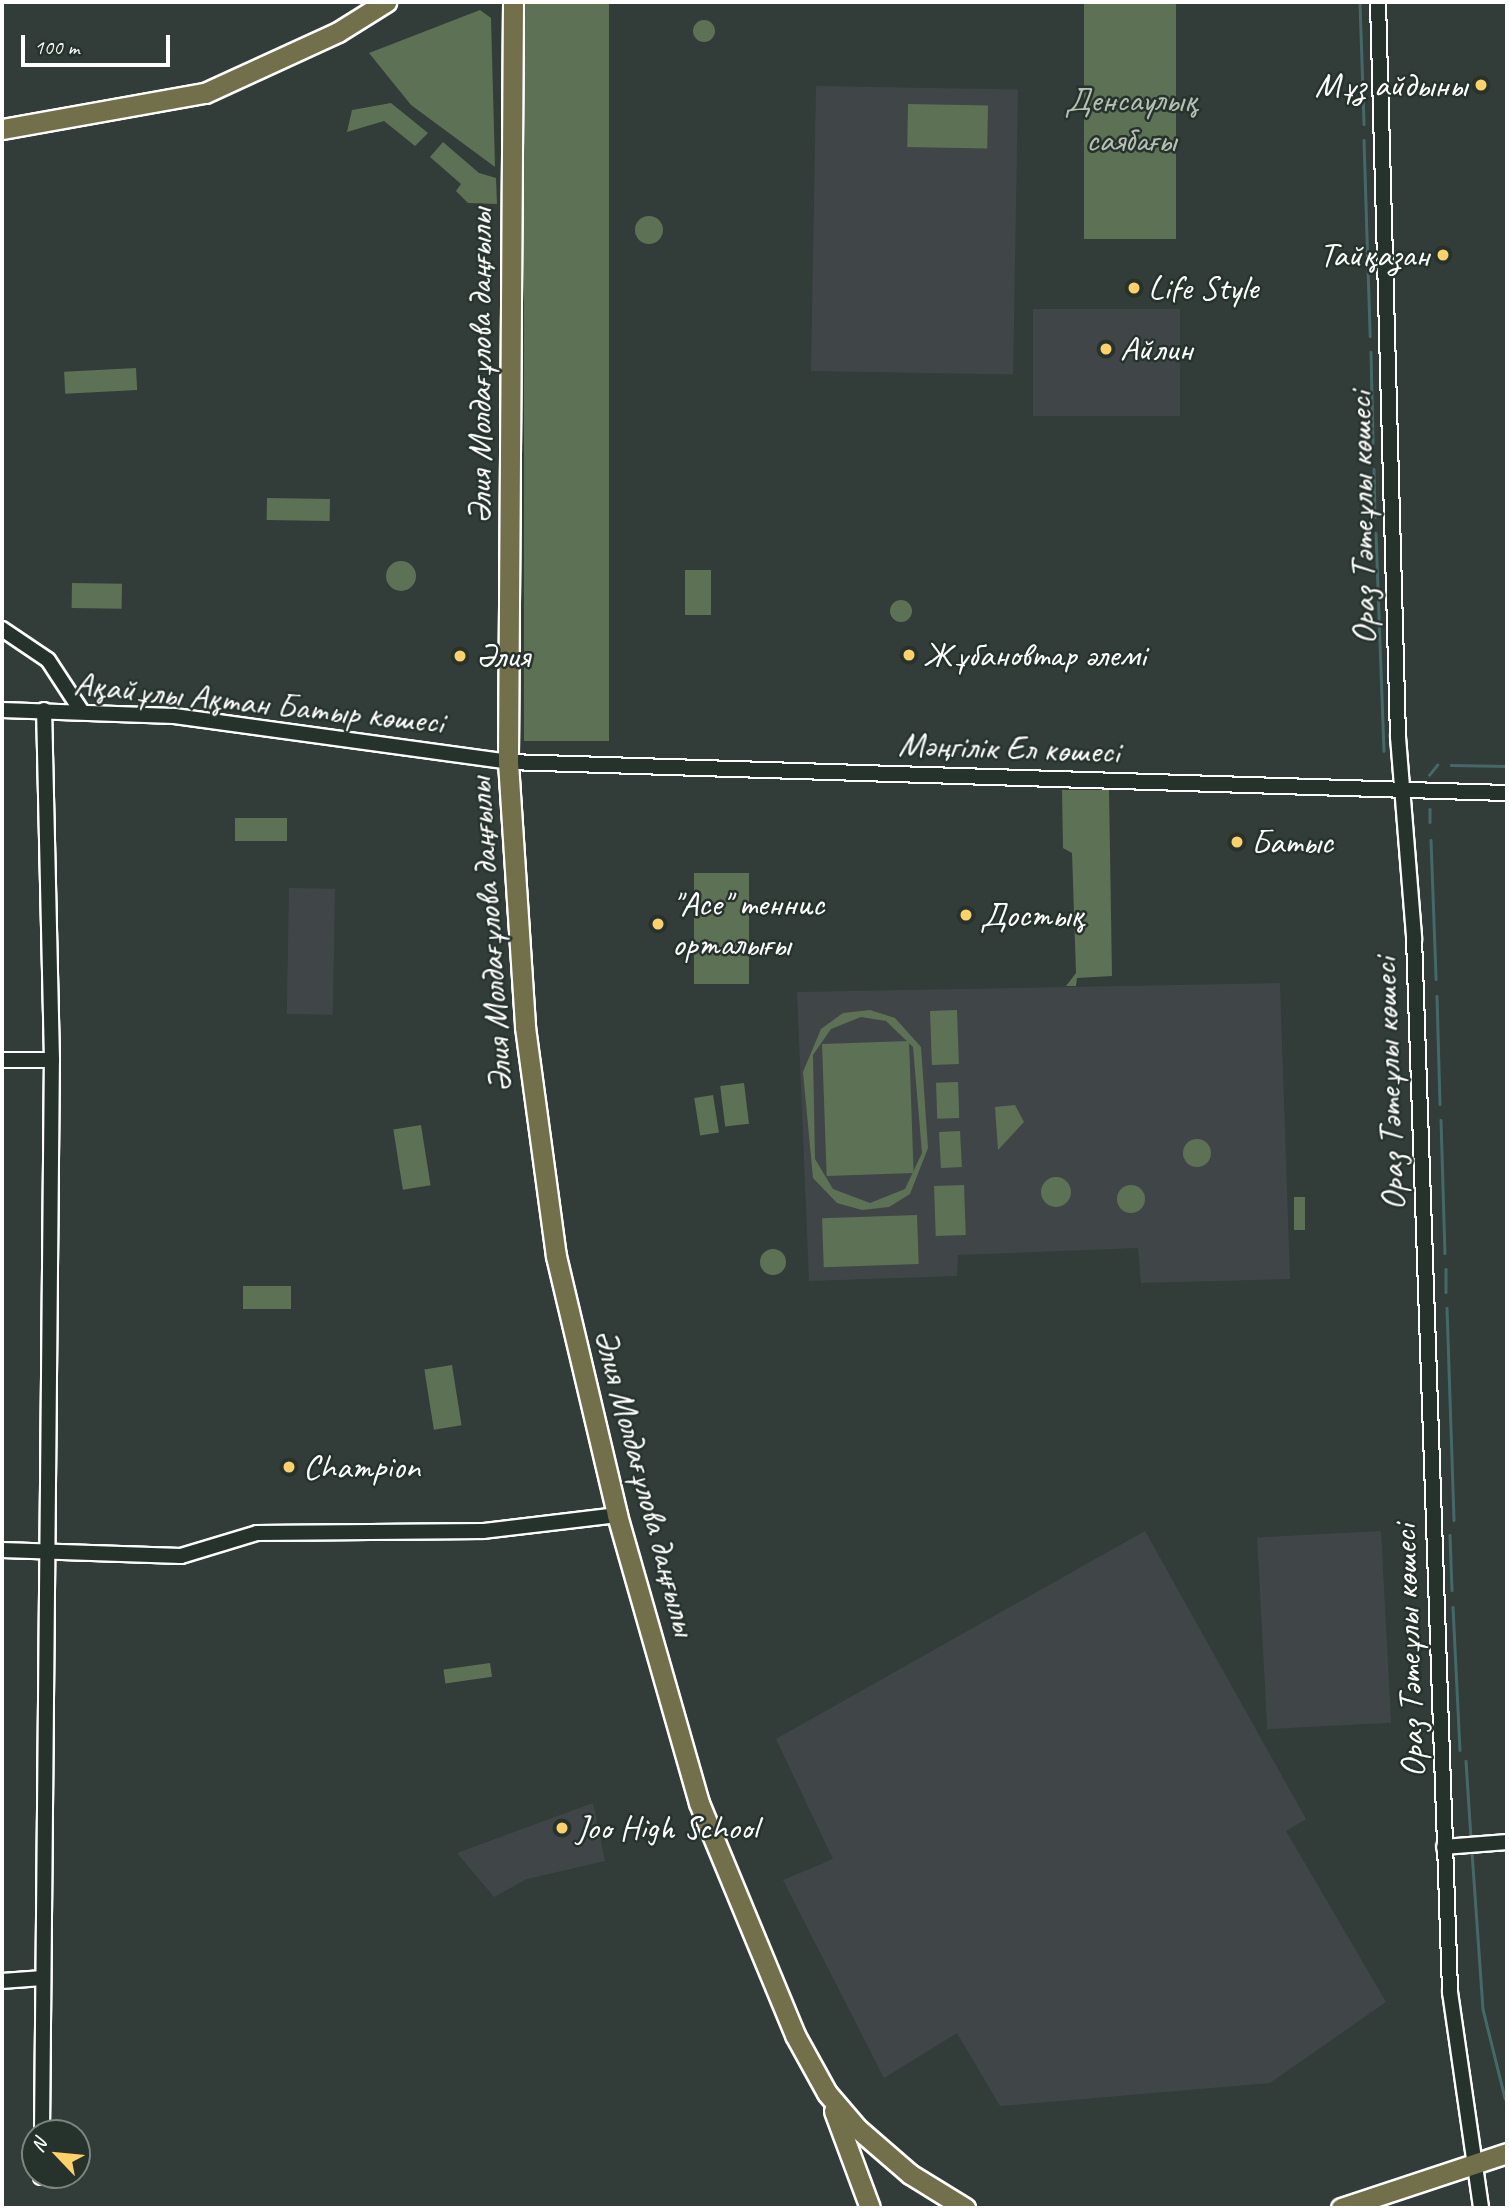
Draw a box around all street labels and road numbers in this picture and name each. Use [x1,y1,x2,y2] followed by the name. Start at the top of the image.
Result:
[459,207,501,525] street label: Әлия Молдағұлова даңғылы
[1339,391,1385,645] street label: Ораз Тәтеұлы көшесі
[72,663,446,743] street label: Ақайұлы Ақтан Батыр көшесі
[897,723,1121,773] street label: Мәңгілік Ел көшесі
[458,775,522,1095] street label: Әлия Молдағұлова даңғылы
[1364,957,1414,1211] street label: Ораз Тәтеұлы көшесі
[584,1323,706,1641] street label: Әлия Молдағұлова даңғылы
[1384,1524,1434,1778] street label: Ораз Тәтеұлы көшесі

